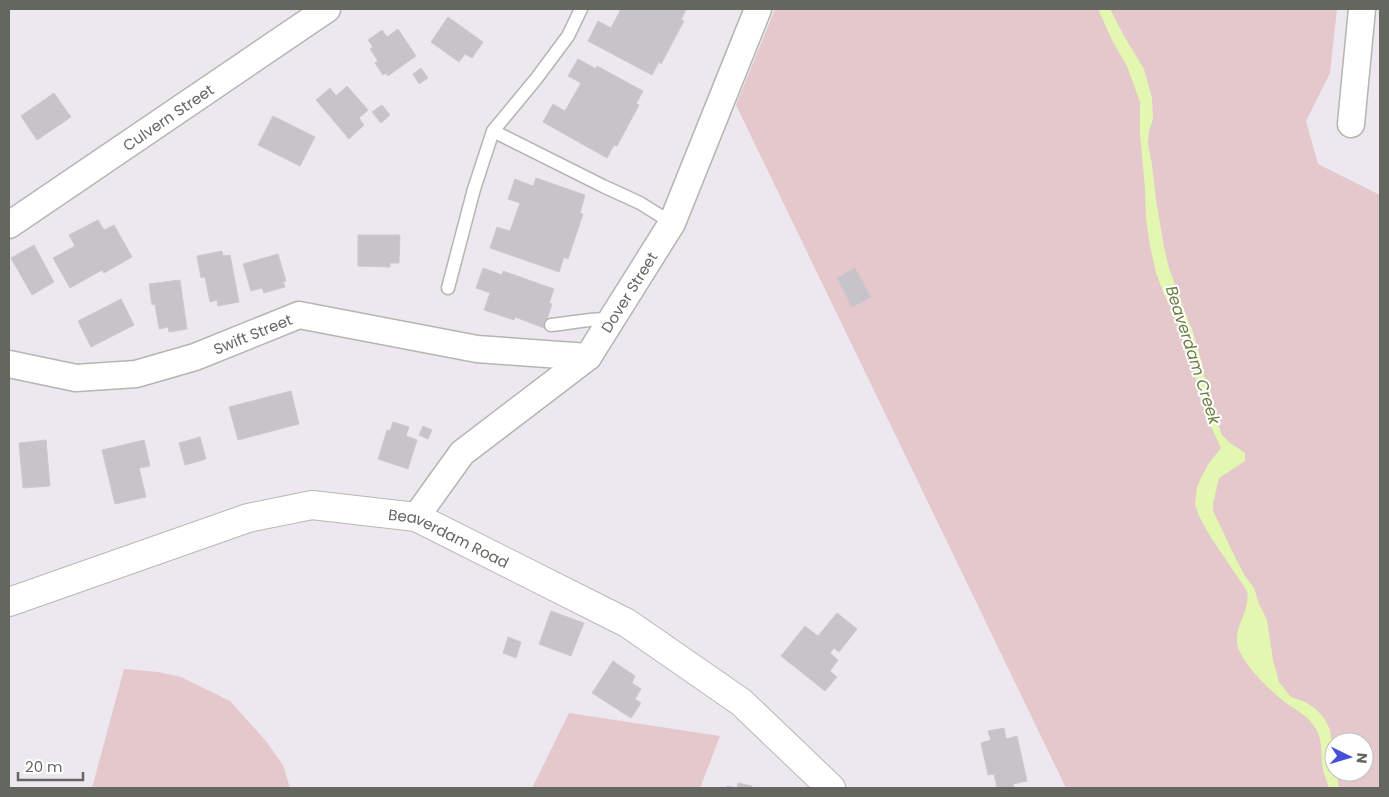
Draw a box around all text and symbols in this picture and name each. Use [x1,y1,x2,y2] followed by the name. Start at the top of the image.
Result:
[118,79,218,156] street label: Culvern Street
[596,248,662,336] street label: Dover Street
[1160,283,1227,428] water label: Beaverdam Creek
[210,308,295,359] street label: Swift Street
[387,503,513,573] street label: Beaverdam Road
[1324,732,1374,782] north arrow
[18,750,82,782] scale bar
[1352,752,1372,764] text: N
[25,756,63,777] text: 20 m

